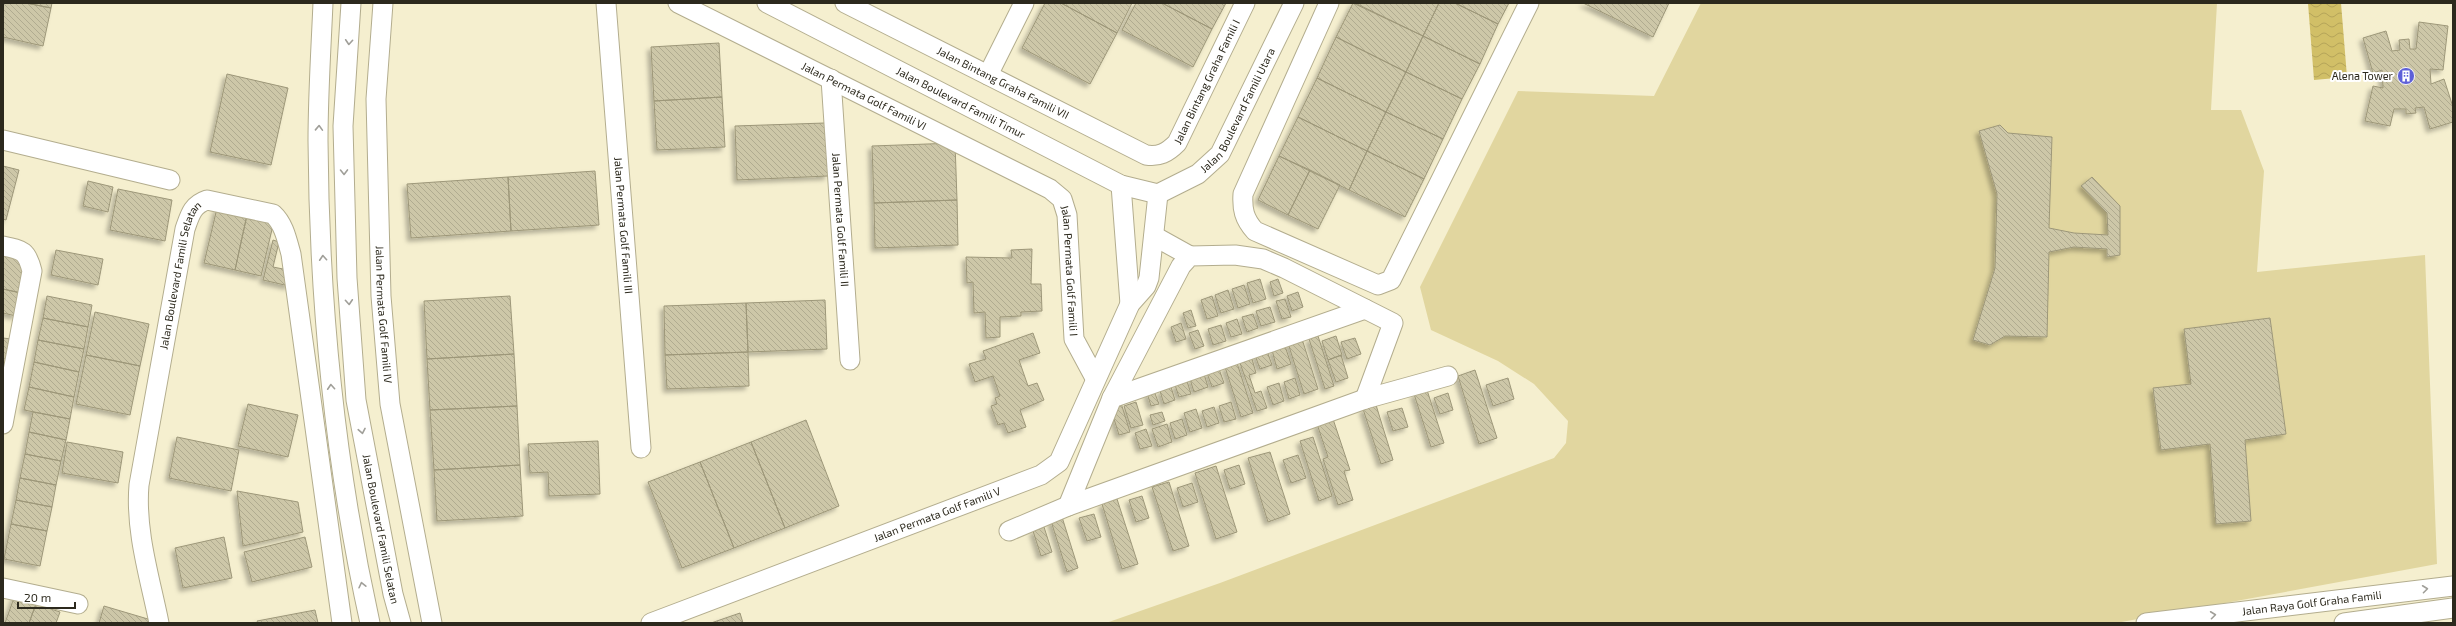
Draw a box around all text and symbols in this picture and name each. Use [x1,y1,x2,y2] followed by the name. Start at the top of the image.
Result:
[1171,17,1242,146] street label: Jalan Bintang Graha Famili I
[344,39,353,45] one-way arrow
[935,44,1071,121] street label: Jalan Bintang Graha Famili VII
[1197,45,1277,175] street label: Jalan Boulevard Famili Utara
[800,59,929,132] street label: Jalan Permata Golf Famili VI
[894,64,1028,141] street label: Jalan Boulevard Famili Timur
[2396,66,2416,86] building icon: Alena Tower
[2332,69,2394,82] place label: Alena Tower
[314,125,323,131] one-way arrow
[830,152,852,287] street label: Jalan Permata Golf Famili II
[612,156,636,294] street label: Jalan Permata Golf Famili III
[340,169,348,175] one-way arrow
[157,198,203,350] street label: Jalan Boulevard Famili Selatan
[1058,203,1081,337] street label: Jalan Permata Golf Famili I
[374,245,395,384] street label: Jalan Permata Golf Famili IV
[318,255,327,261] one-way arrow
[344,299,353,305] one-way arrow
[326,384,335,390] one-way arrow
[357,428,366,434] one-way arrow
[360,453,402,605] street label: Jalan Boulevard Famili Selatan
[871,484,1003,544] street label: Jalan Permata Golf Famili V
[358,582,366,588] one-way arrow
[18,584,75,610] scale bar
[2422,585,2428,594] one-way arrow
[2241,588,2382,617] street label: Jalan Raya Golf Graha Famili
[24,590,51,604] text: 20 m
[2210,611,2216,620] one-way arrow

